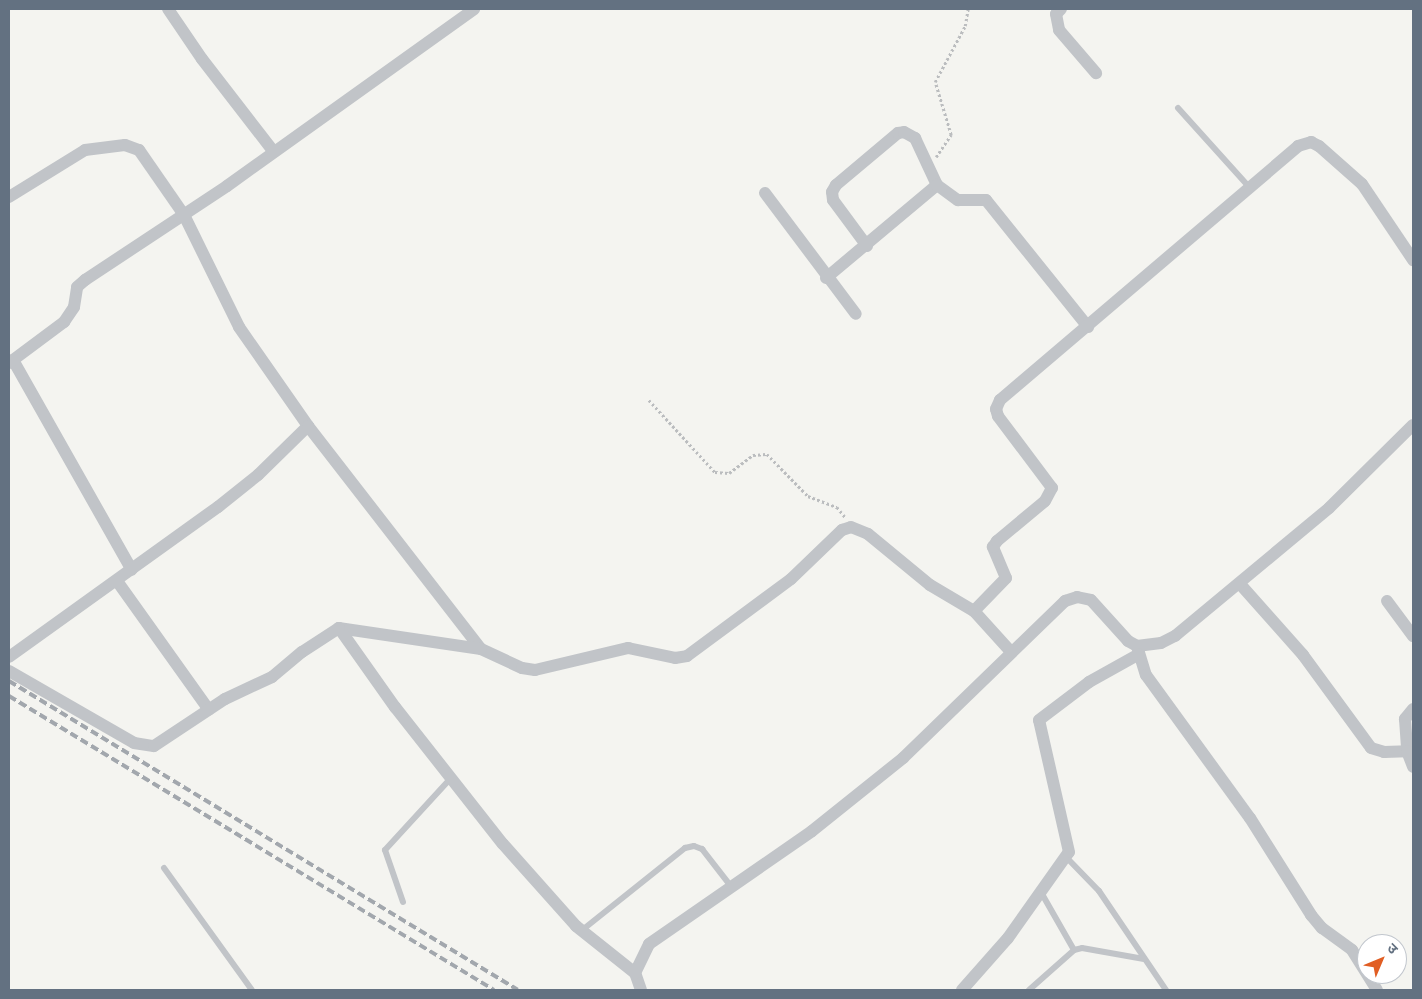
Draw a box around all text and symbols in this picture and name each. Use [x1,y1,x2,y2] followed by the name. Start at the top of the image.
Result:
[1357,934,1407,984] north arrow
[1383,940,1401,958] text: उ

